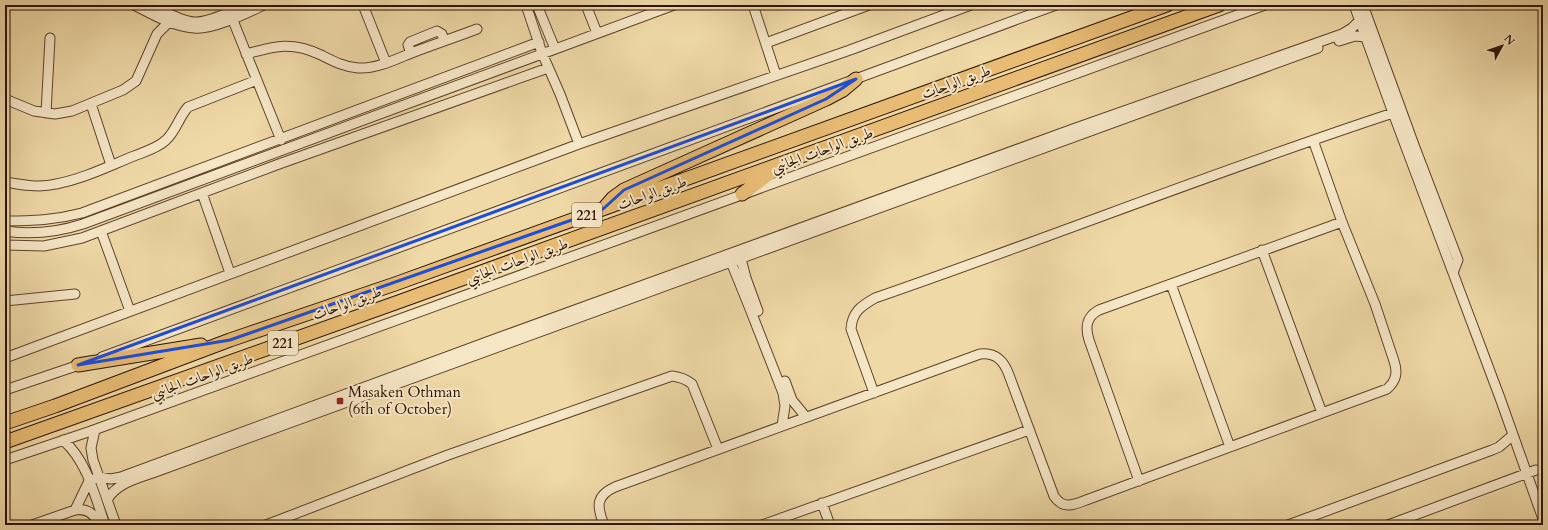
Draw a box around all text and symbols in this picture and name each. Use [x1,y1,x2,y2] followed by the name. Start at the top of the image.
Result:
[1482,26,1522,66] north arrow
[1500,31,1518,49] text: N
[919,60,993,104] street label: طريق الواحات
[768,122,877,182] street label: طريق الواحات الجانبي
[615,171,689,215] street label: طريق الواحات
[572,203,602,227] road number: 221
[463,233,572,293] street label: طريق الواحات الجانبي
[310,281,384,325] street label: طريق الواحات
[268,331,298,355] road number: 221
[148,348,257,408] street label: طريق الواحات الجانبي
[348,382,462,419] place label: Masaken Othman (6th of October)
[335,396,345,406] marker: Masaken Othman (6th of October)

